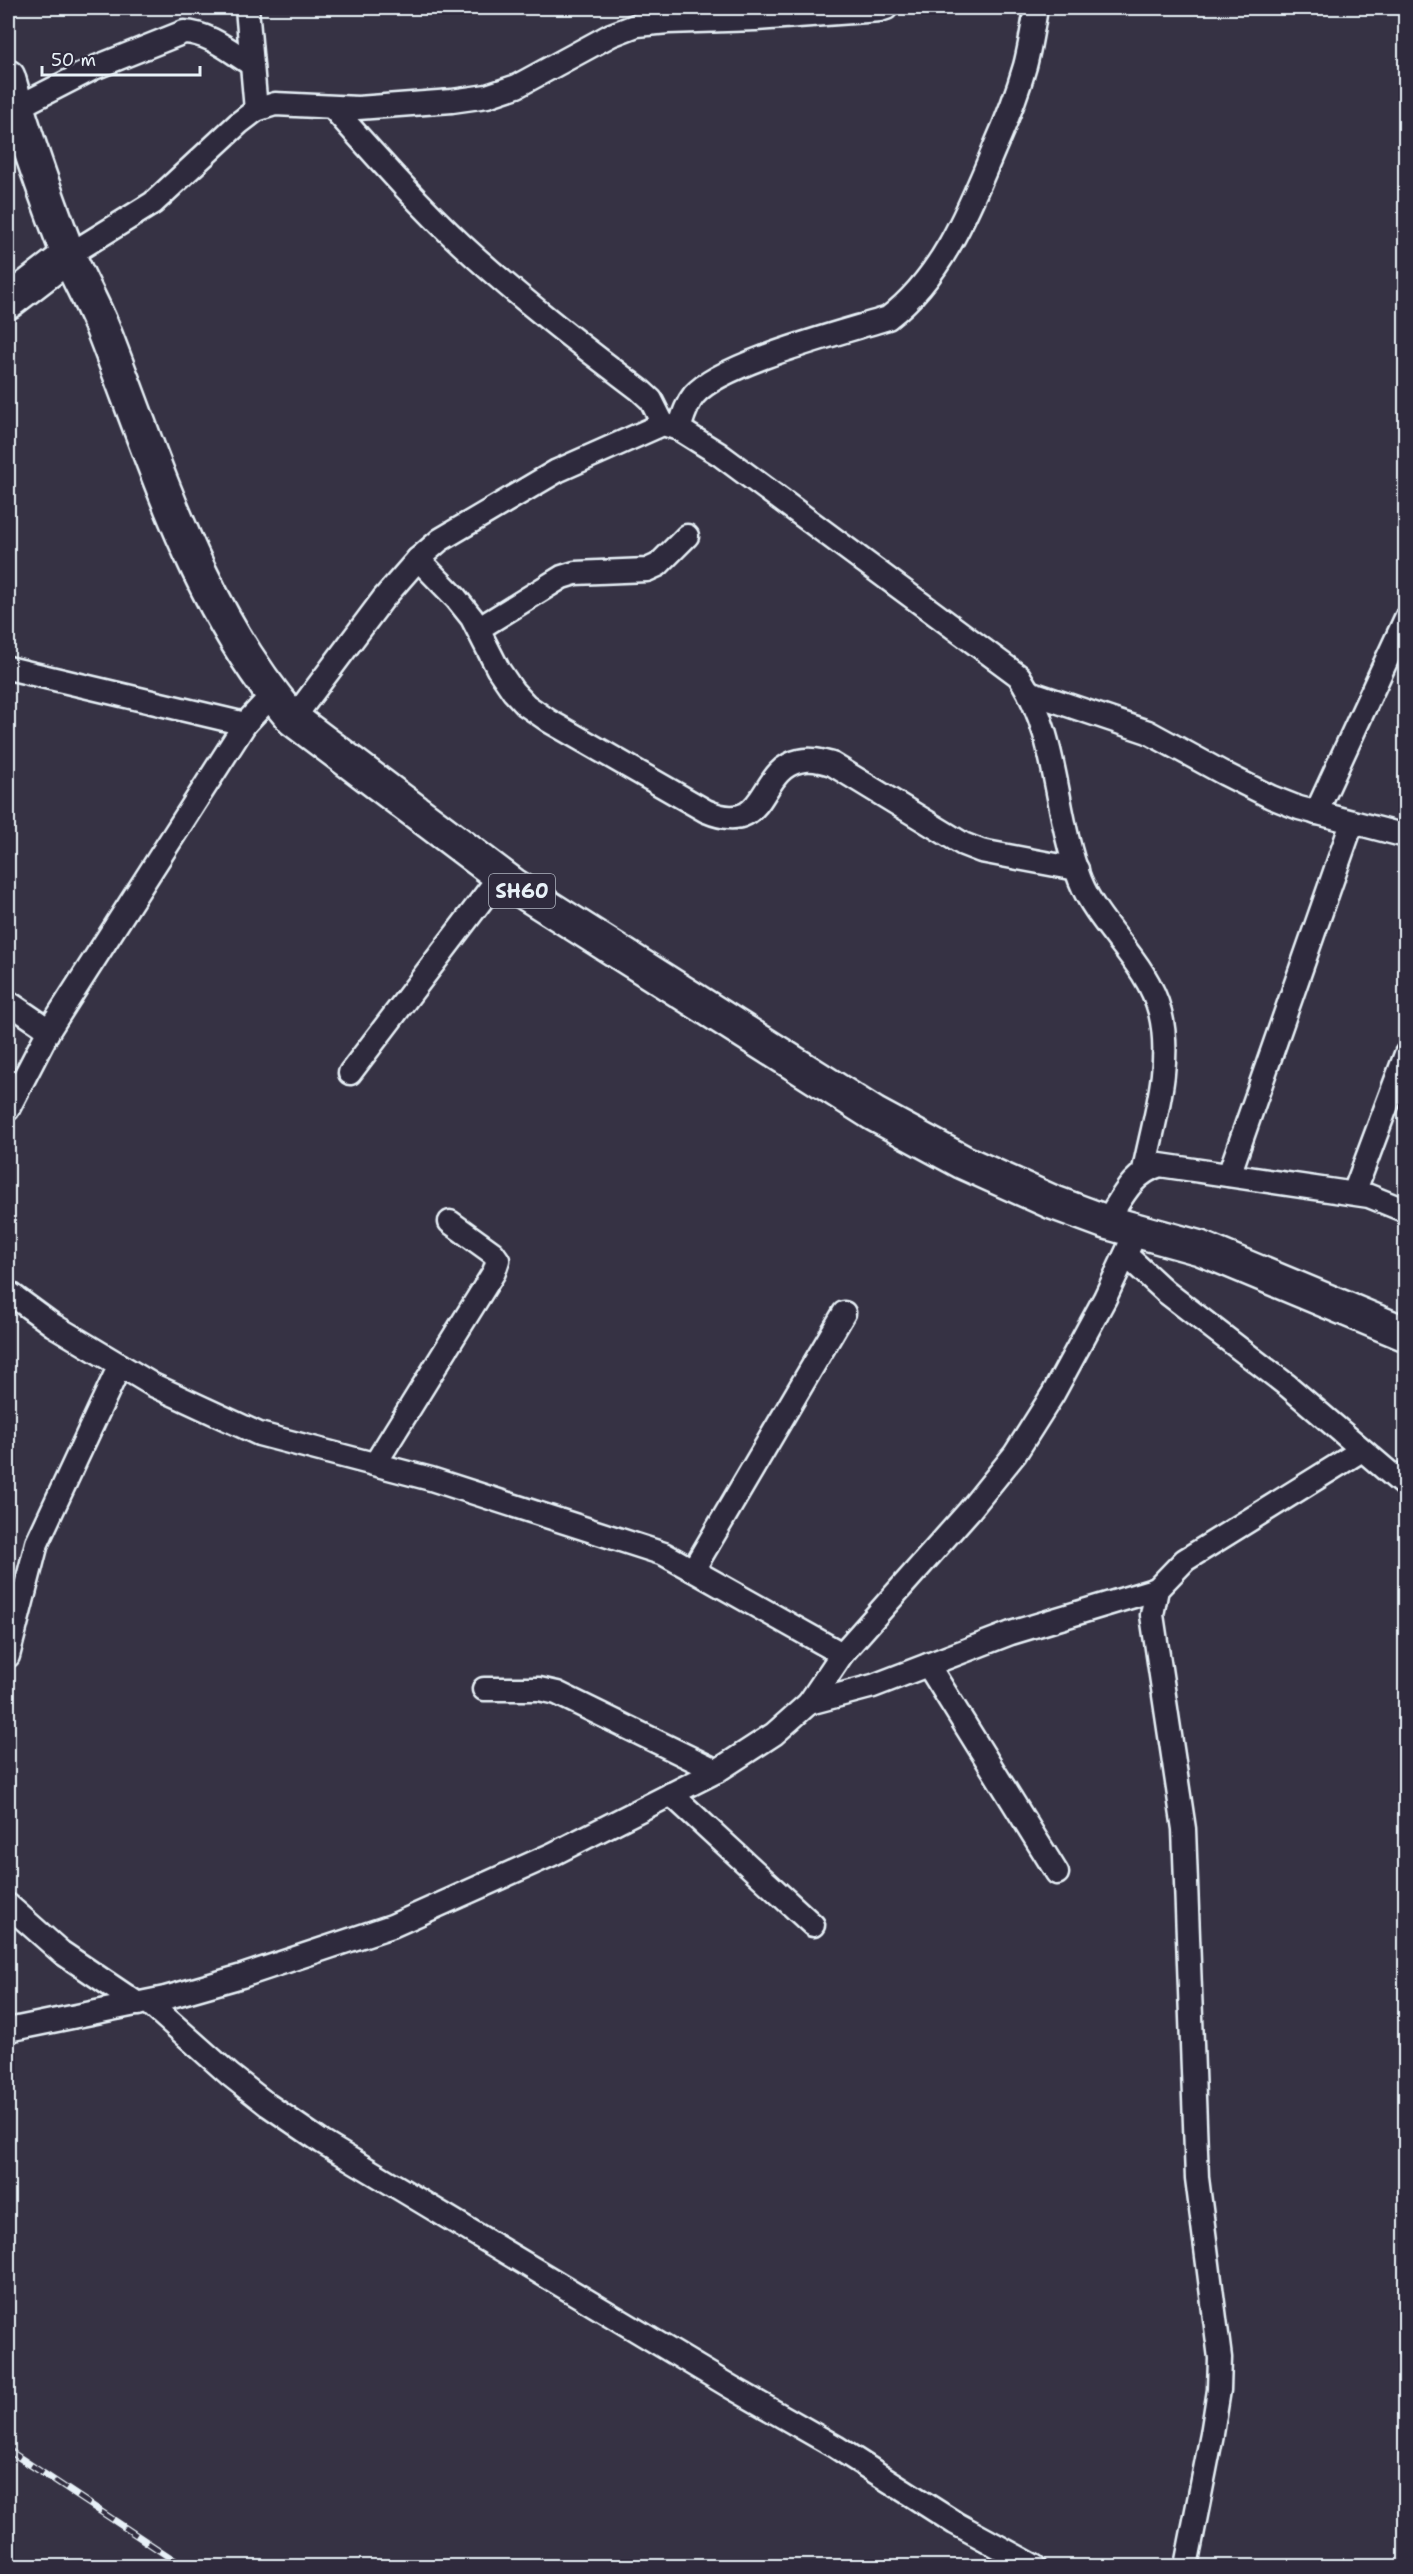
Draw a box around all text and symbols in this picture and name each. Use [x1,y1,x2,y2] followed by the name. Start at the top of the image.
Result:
[42,39,200,77] scale bar
[51,48,96,72] text: 50 m
[489,874,555,908] road number: SH60

